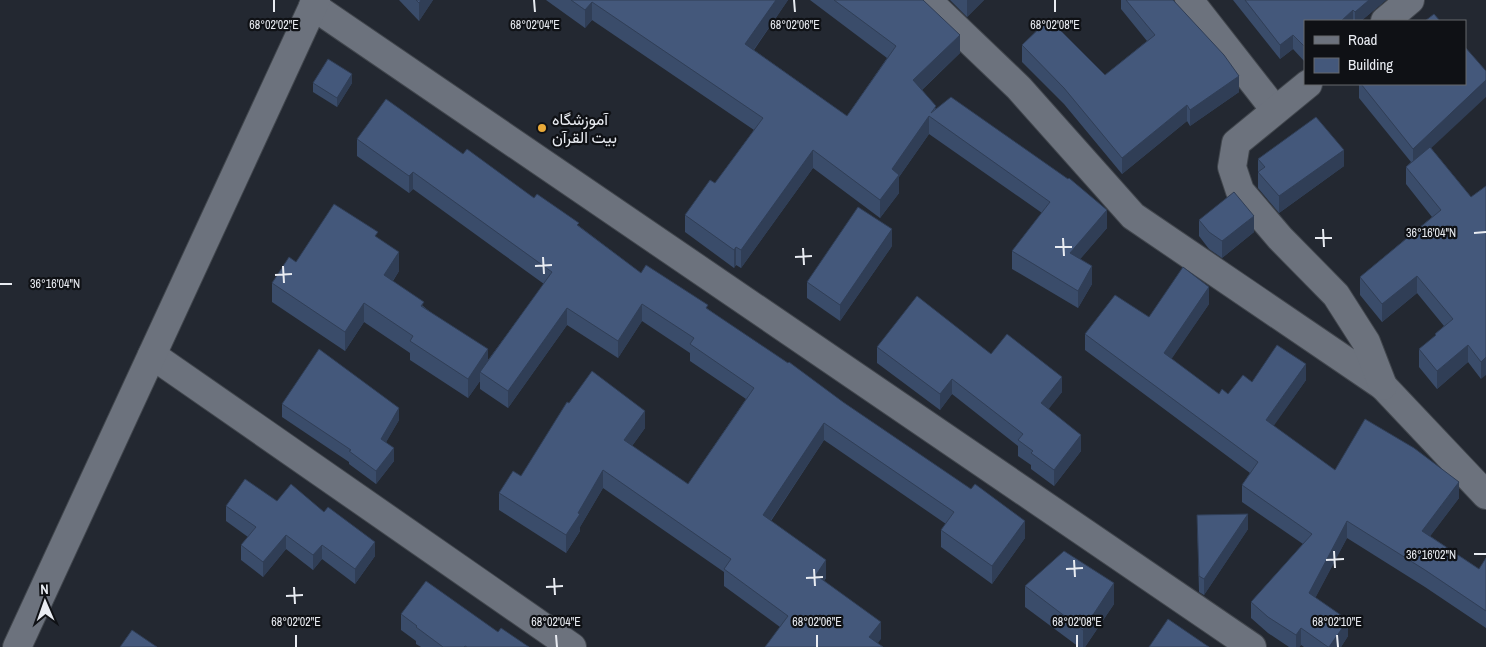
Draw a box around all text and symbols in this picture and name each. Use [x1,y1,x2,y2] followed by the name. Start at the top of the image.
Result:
[249,17,299,33] text: 68°02'02"E
[510,17,560,33] text: 68°02'04"E
[770,17,820,33] text: 68°02'06"E
[1030,17,1080,33] text: 68°02'08"E
[1304,20,1466,85] legend
[1348,29,1377,50] text: Road
[1348,54,1393,75] text: Building
[552,108,617,148] place label: آموزشگاه بیت القرآن
[536,122,548,134] marker: آموزشگاه بیت القرآن
[1406,225,1456,241] text: 36°16'04"N
[30,276,80,292] text: 36°16'04"N
[1406,547,1456,563] text: 36°16'02"N
[20,577,70,627] north arrow
[40,580,49,598] text: N
[271,614,321,630] text: 68°02'02"E
[531,614,581,630] text: 68°02'04"E
[792,614,842,630] text: 68°02'06"E
[1052,614,1102,630] text: 68°02'08"E
[1312,614,1362,630] text: 68°02'10"E

